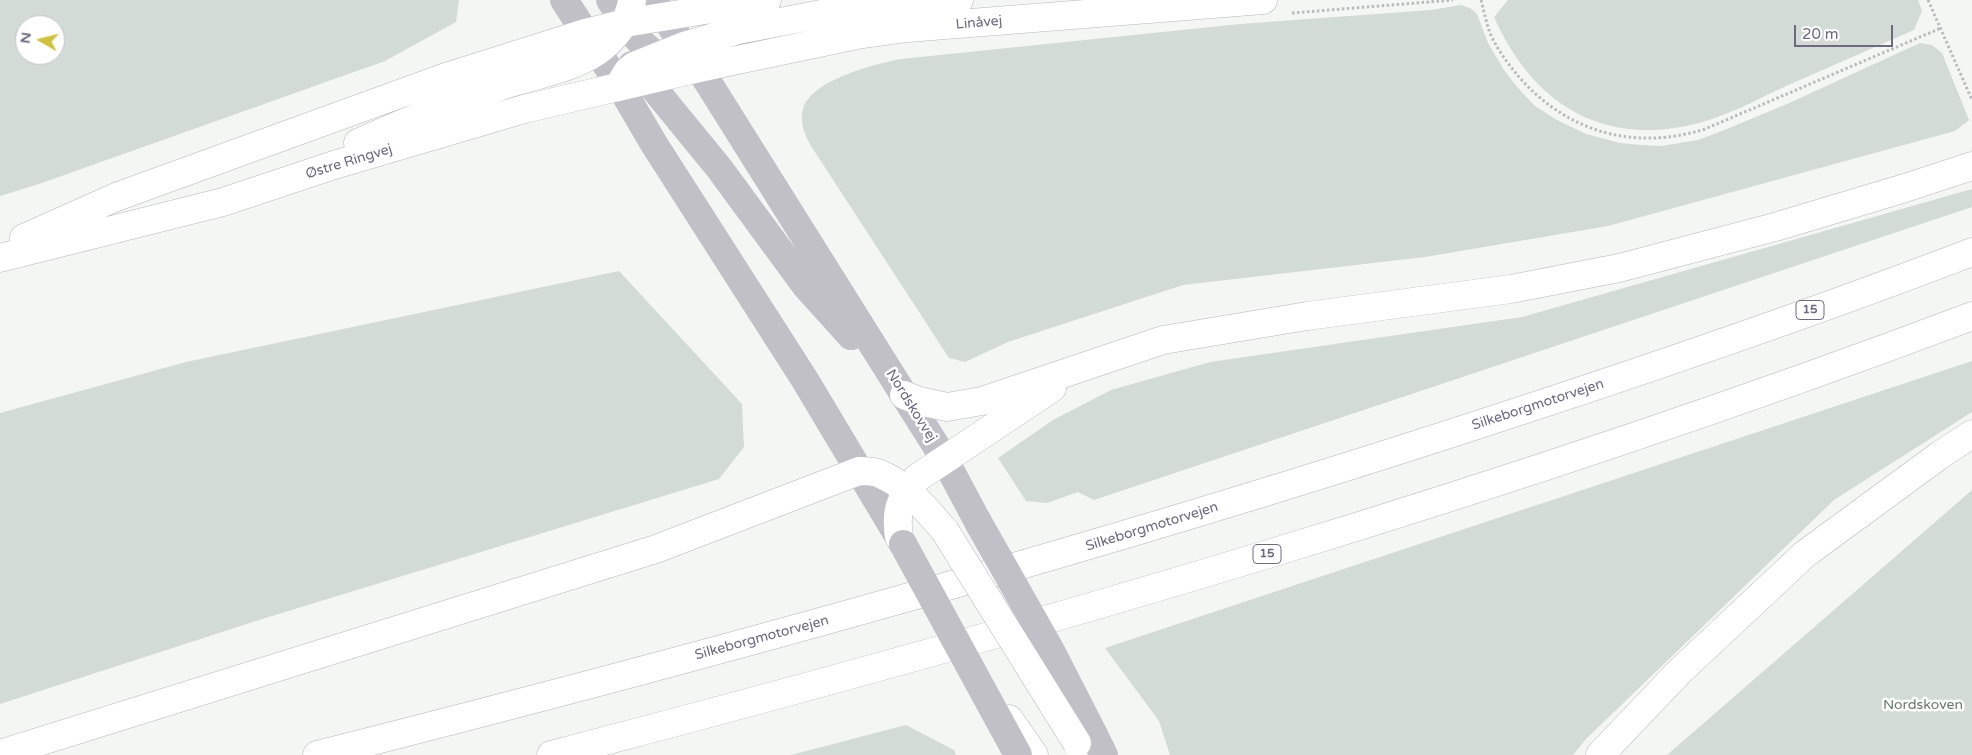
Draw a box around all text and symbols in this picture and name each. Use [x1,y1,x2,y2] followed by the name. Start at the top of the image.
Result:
[955,13,1003,33] street label: Linåvej
[15,15,65,65] north arrow
[1797,15,1896,47] scale bar
[1802,25,1839,43] text: 20 m
[16,31,35,45] text: N
[304,141,394,183] street label: Østre Ringvej
[1796,300,1824,320] road number: 15
[882,367,940,445] street label: Nordskovvej
[1470,376,1606,434] street label: Silkeborgmotorvejen
[1084,499,1220,555] street label: Silkeborgmotorvejen
[1253,544,1281,564] road number: 15
[693,612,831,664] street label: Silkeborgmotorvejen
[1883,697,1963,713] park label: Nordskoven

